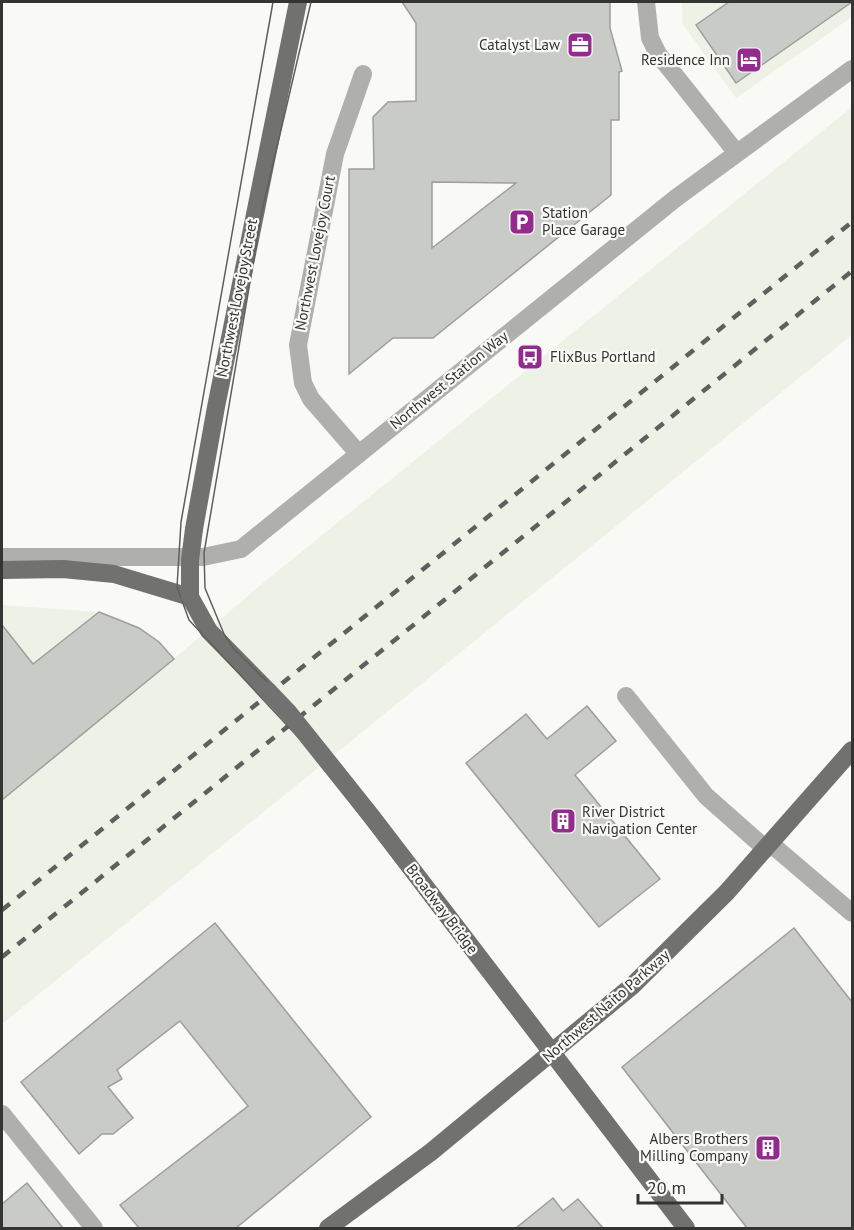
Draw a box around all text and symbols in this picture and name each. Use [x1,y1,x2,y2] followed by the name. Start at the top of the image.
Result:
[565,30,595,60] office icon: Catalyst Law
[479,35,560,54] place label: Catalyst Law
[734,45,764,75] hotel icon: Residence Inn
[641,50,730,69] place label: Residence Inn
[290,174,339,332] street label: Northwest Lovejoy Court
[542,203,625,239] place label: Station Place Garage
[507,207,537,237] parking icon: Station Place Garage
[212,217,261,379] street label: Northwest Lovejoy Street
[386,326,512,433] street label: Northwest Station Way
[515,342,545,372] bus stop icon: FlixBus Portland
[550,347,656,366] place label: FlixBus Portland
[582,802,697,838] place label: River District Navigation Center
[548,806,578,836] building icon: River District Navigation Center
[402,860,482,958] street label: Broadway Bridge
[538,945,673,1066] street label: Northwest Naito Parkway
[640,1129,748,1165] place label: Albers Brothers Milling Company
[753,1133,783,1163] building icon: Albers Brothers Milling Company
[638,1167,722,1205] scale bar
[647,1176,686,1199] text: 20 m

